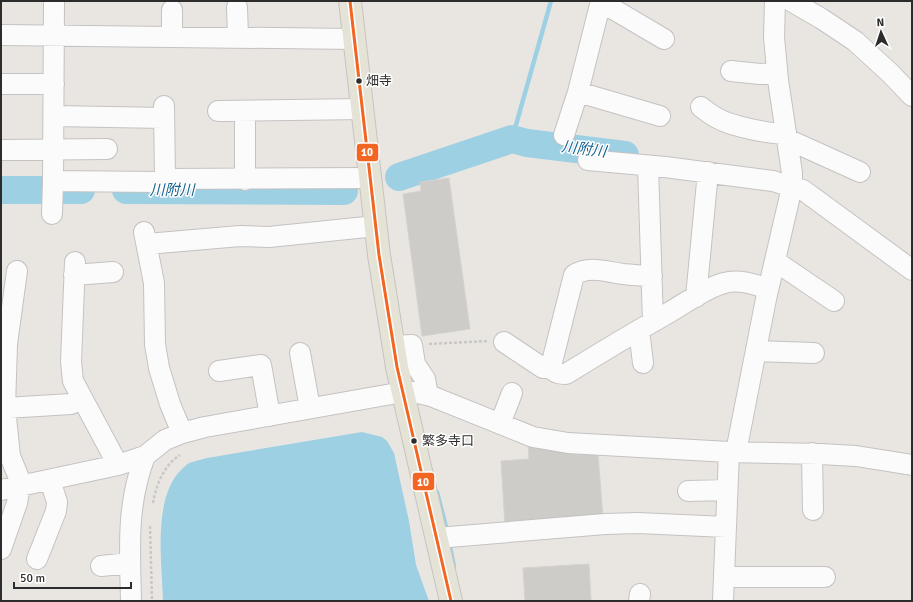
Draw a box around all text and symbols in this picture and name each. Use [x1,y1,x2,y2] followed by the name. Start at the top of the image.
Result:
[861,12,901,52] north arrow
[876,16,885,29] text: N
[366,73,392,89] place label: 畑寺
[354,76,364,86] marker: 畑寺
[561,137,609,161] water label: 川附川
[356,143,379,162] line badge: 10
[361,146,373,159] text: 10
[149,181,196,199] water label: 川附川
[422,433,474,449] place label: 繁多寺口
[409,436,419,446] marker: 繁多寺口
[412,472,435,491] line badge: 10
[417,476,429,489] text: 10
[14,564,131,590] scale bar
[20,571,45,586] text: 50 m

